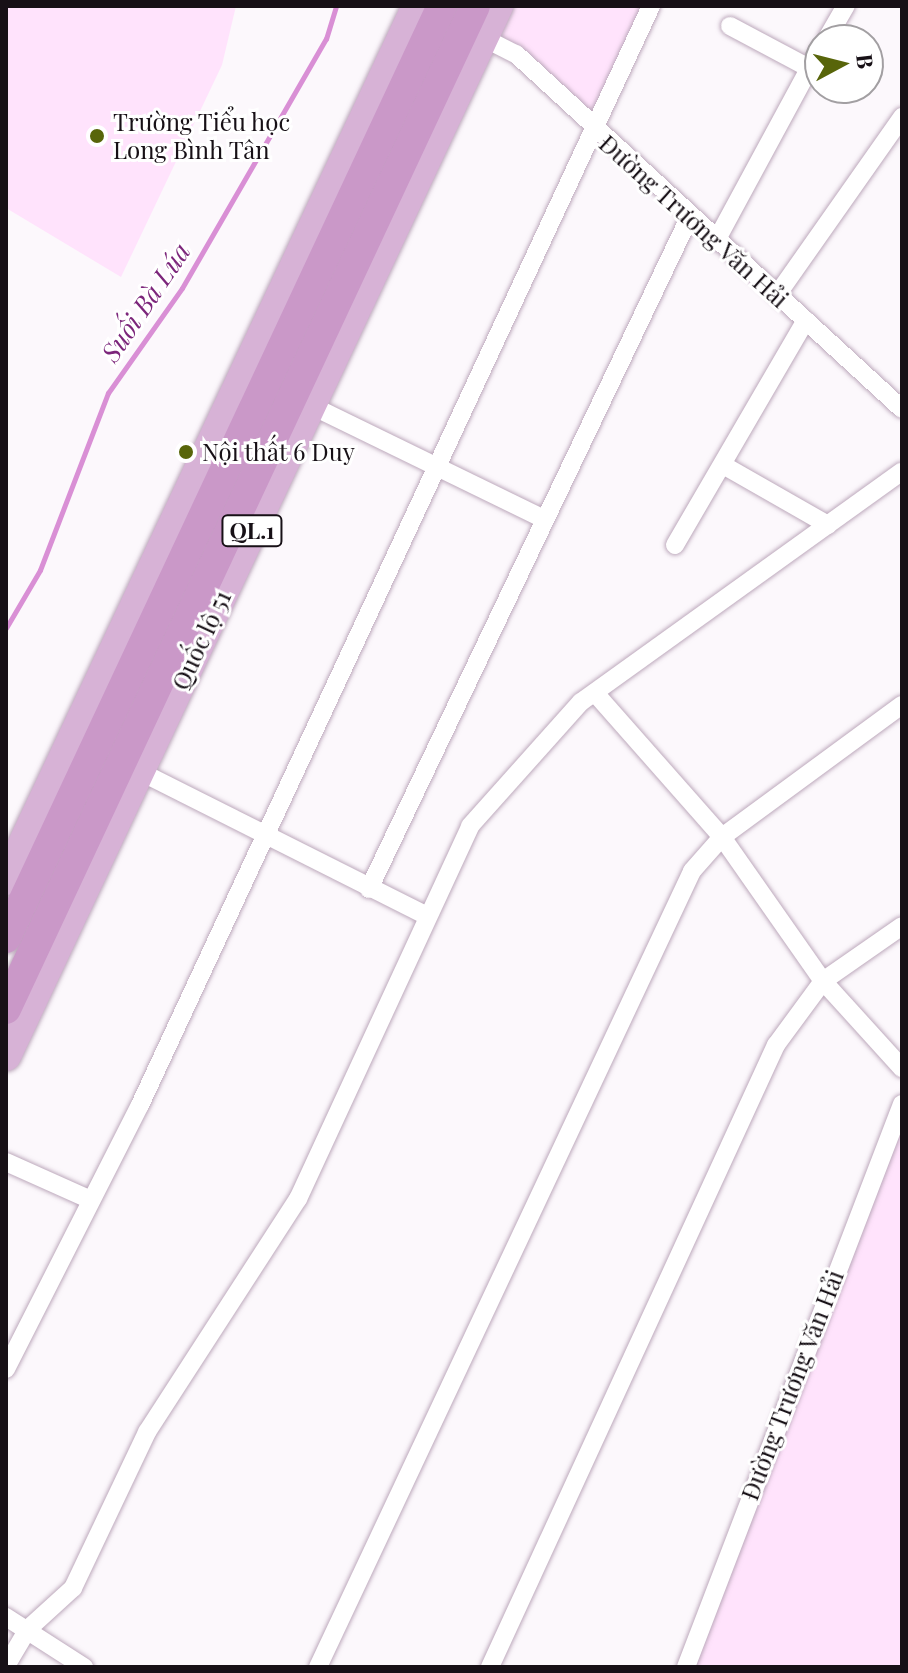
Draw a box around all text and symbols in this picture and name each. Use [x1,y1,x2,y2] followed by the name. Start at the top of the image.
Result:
[804,24,884,104] north arrow
[850,52,882,70] text: B
[113,108,291,164] place label: Trường Tiểu học Long Bình Tân
[88,127,106,145] marker: Trường Tiểu học Long Bình Tân
[593,128,795,314] street label: Đường Trương Văn Hải
[94,237,196,367] water label: Suối Bà Lúa
[202,438,355,466] place label: Nội thất 6 Duy
[177,443,195,461] marker: Nội thất 6 Duy
[220,513,284,549] road number: QL.1
[165,585,237,695] street label: Quốc lộ 51
[735,1265,849,1505] street label: Đường Trương Văn Hải

